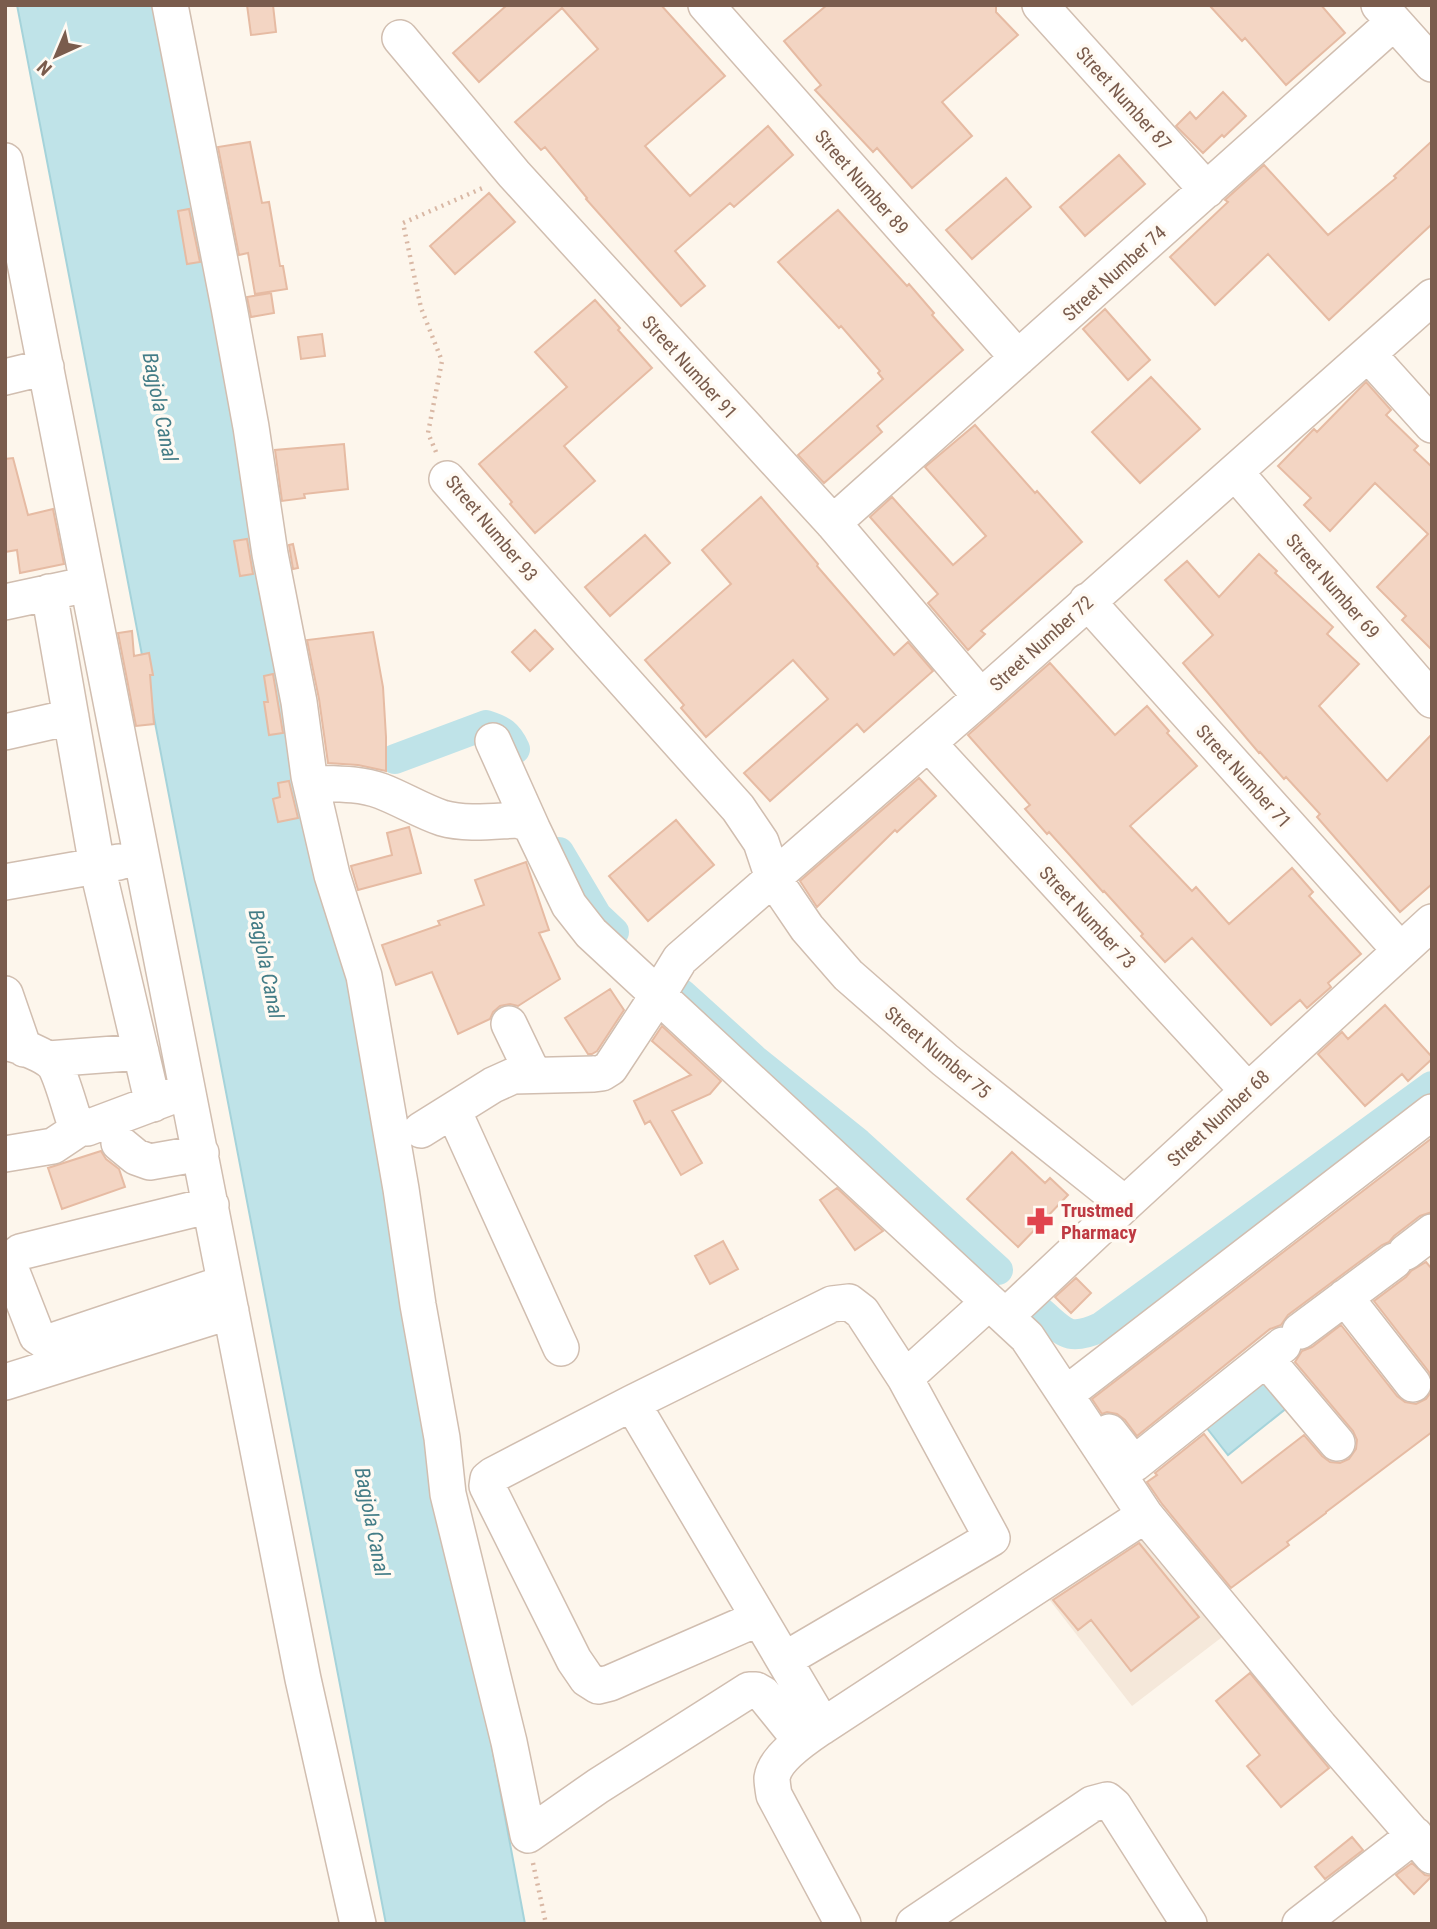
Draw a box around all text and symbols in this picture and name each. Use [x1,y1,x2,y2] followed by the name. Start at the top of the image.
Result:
[21,21,91,91] north arrow
[1071,42,1176,155] street label: Street Number 87
[32,56,57,80] text: N
[810,125,913,239] street label: Street Number 89
[1058,221,1171,326] street label: Street Number 74
[637,311,742,424] street label: Street Number 91
[138,350,182,464] water label: Bagjola Canal
[441,471,543,586] street label: Street Number 93
[1281,529,1384,643] street label: Street Number 69
[985,591,1098,696] street label: Street Number 72
[1191,720,1296,833] street label: Street Number 71
[1034,861,1141,973] street label: Street Number 73
[244,907,288,1021] water label: Bagjola Canal
[880,1001,995,1103] street label: Street Number 75
[1162,1065,1274,1172] street label: Street Number 68
[1061,1199,1137,1244] place label: Trustmed Pharmacy
[1025,1206,1055,1236] pharmacy icon: Trustmed Pharmacy
[350,1465,394,1579] water label: Bagjola Canal

